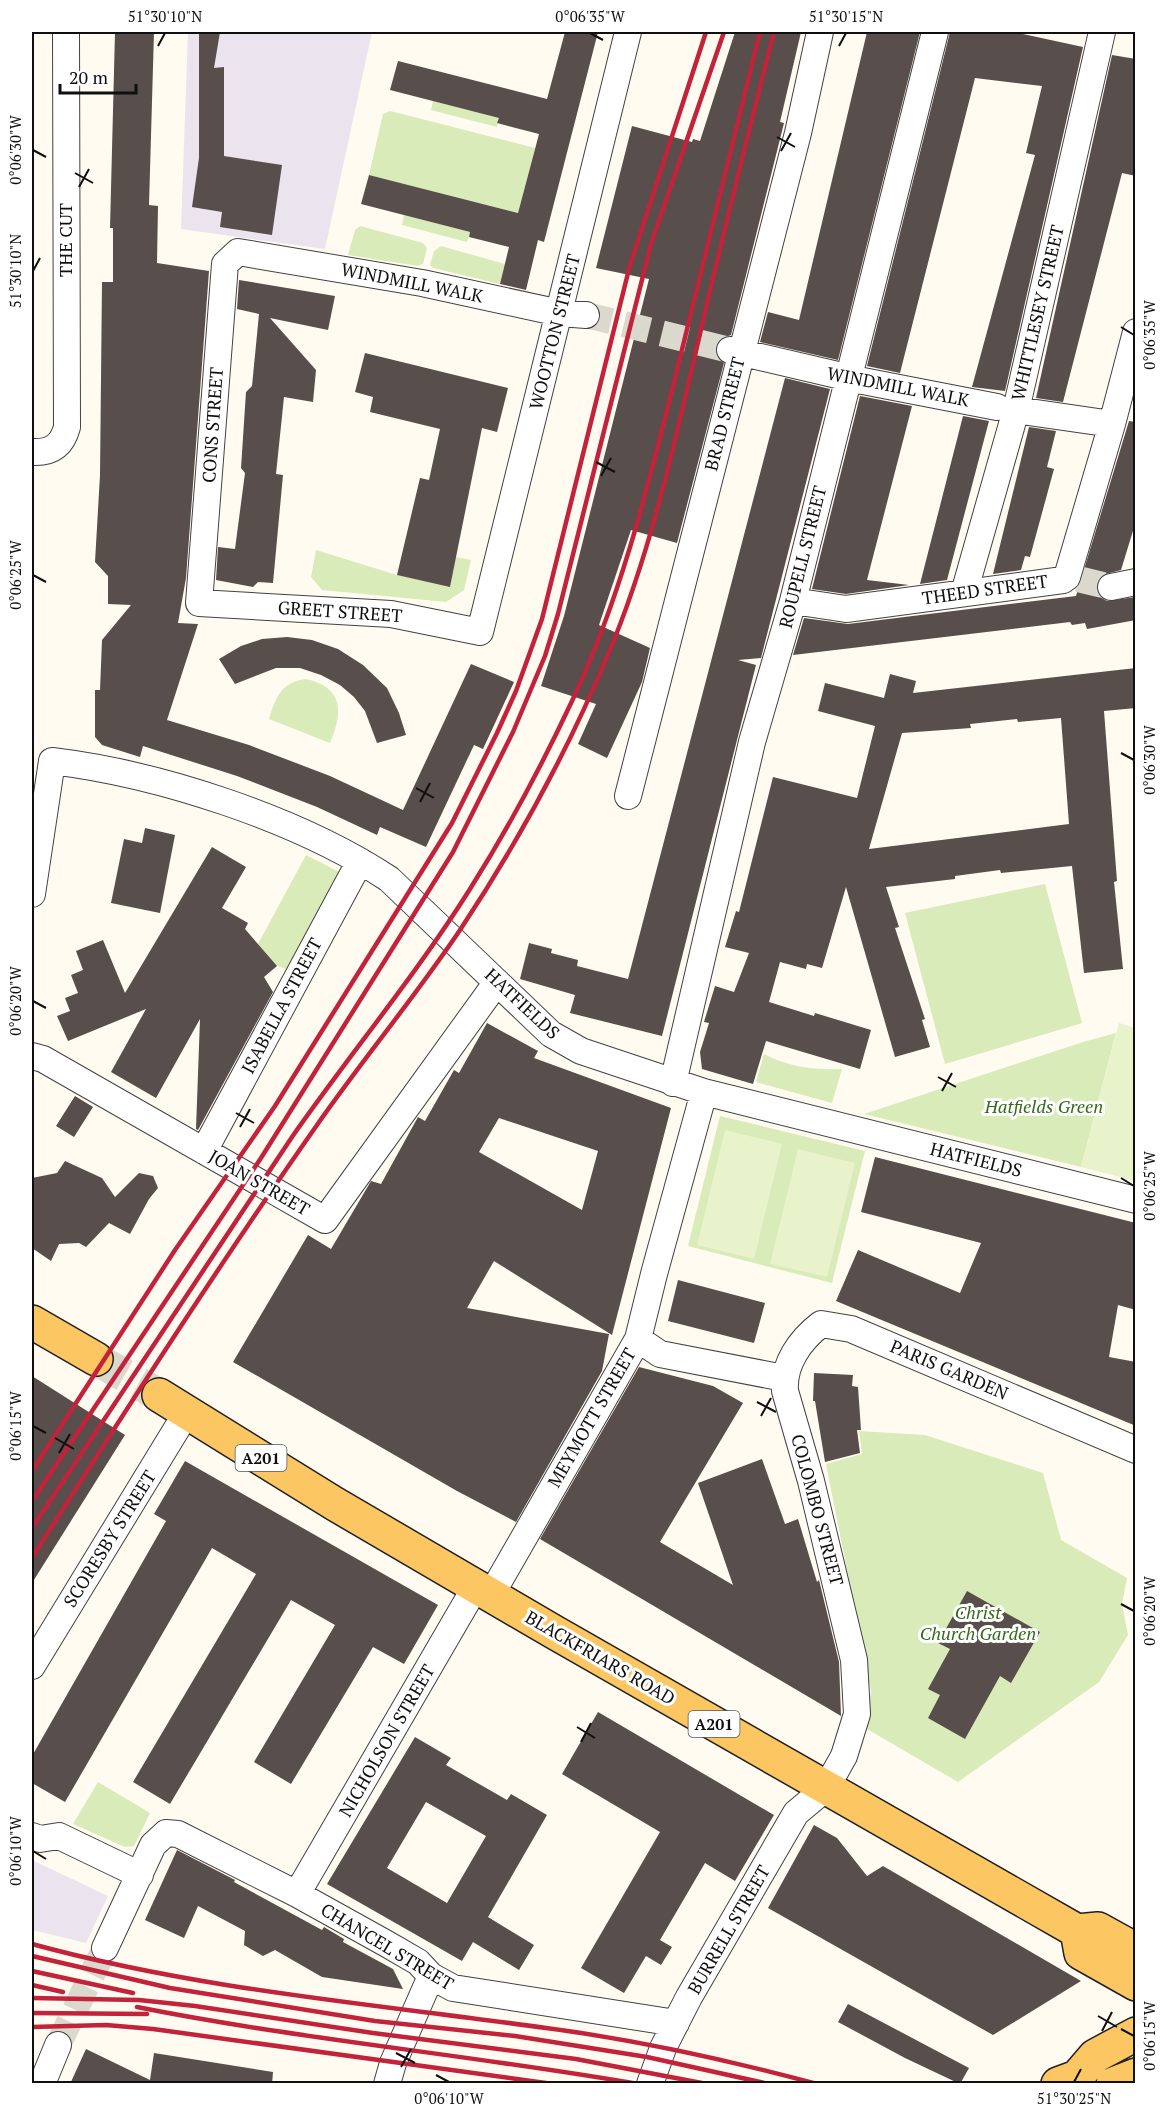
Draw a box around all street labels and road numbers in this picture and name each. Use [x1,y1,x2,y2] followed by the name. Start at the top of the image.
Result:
[53,203,77,277] street label: THE CUT
[1005,223,1069,403] street label: WHITTLESEY STREET
[523,251,585,412] street label: WOOTTON STREET
[339,256,486,308] street label: WINDMILL WALK
[698,354,750,473] street label: BRAD STREET
[825,360,972,412] street label: WINDMILL WALK
[196,366,228,484] street label: CONS STREET
[773,483,831,631] street label: ROUPELL STREET
[920,568,1049,610] street label: THEED STREET
[277,595,403,627] street label: GREET STREET
[235,934,327,1078] street label: ISABELLA STREET
[480,962,565,1044] street label: HATFIELDS
[928,1136,1025,1182] street label: HATFIELDS
[205,1144,314,1221] street label: JOAN STREET
[887,1333,1012,1405] street label: PARIS GARDEN
[541,1343,641,1492] street label: MEYMOTT STREET
[786,1431,850,1588] street label: COLOMBO STREET
[236,1445,286,1471] road number: A201
[57,1465,161,1611] street label: SCORESBY STREET
[521,1604,680,1710] street label: BLACKFRIARS ROAD
[333,1660,440,1821] street label: NICHOLSON STREET
[688,1711,740,1737] road number: A201
[681,1861,775,1998] street label: BURRELL STREET
[317,1897,458,1995] street label: CHANCEL STREET

